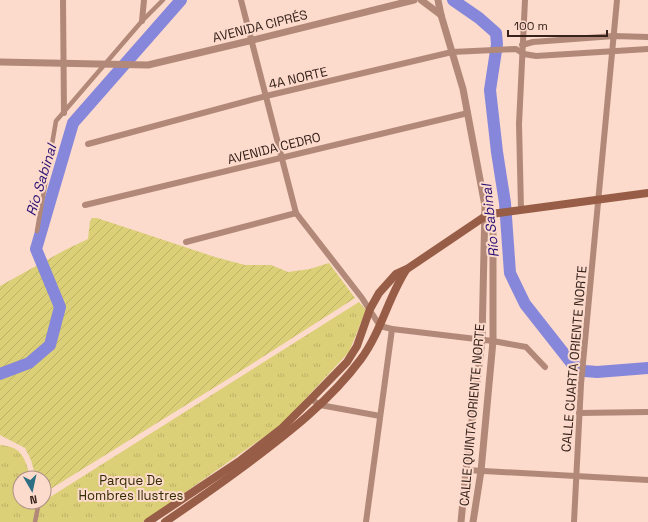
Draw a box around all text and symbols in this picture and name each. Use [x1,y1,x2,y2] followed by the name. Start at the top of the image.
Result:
[211,6,309,46] street label: AVENIDA CIPRÉS
[508,12,607,38] scale bar
[514,18,548,34] text: 100 m
[267,63,329,93] street label: 4A NORTE
[226,128,322,168] street label: AVENIDA CEDRO
[22,141,61,218] water label: Río Sabinal
[477,182,503,259] water label: Río Sabinal
[557,265,591,453] street label: CALLE CUARTA ORIENTE NORTE
[456,323,488,507] street label: CALLE QUINTA ORIENTE NORTE
[12,470,52,510] north arrow
[79,472,184,504] park label: Parque De Hombres Ilustres
[29,492,38,507] text: N

